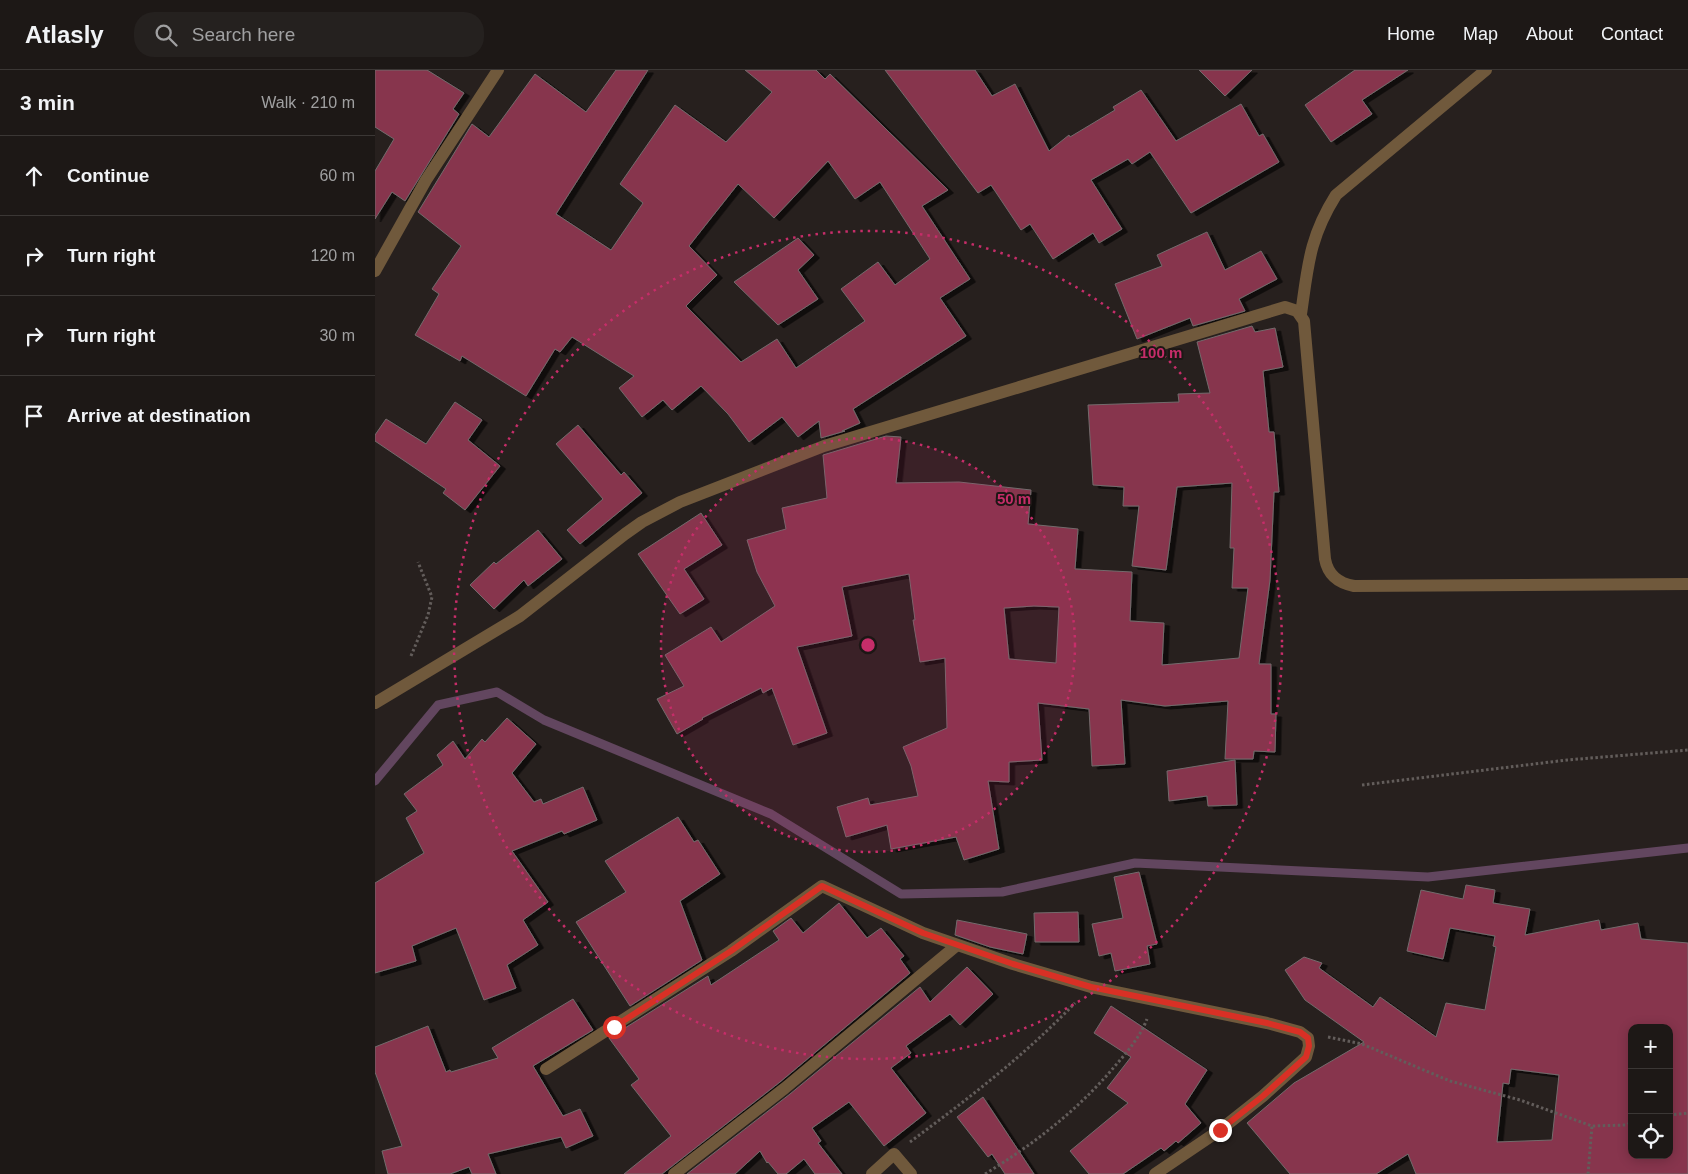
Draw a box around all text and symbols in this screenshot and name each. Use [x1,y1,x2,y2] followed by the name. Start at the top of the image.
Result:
[134,12,484,57] search box
[25,21,104,48] text: Atlasly
[152,21,180,49] icon: search
[192,24,295,45] text: Search here
[1387,24,1435,44] text: Home
[1463,24,1498,44] text: Map
[1526,24,1573,44] text: About
[1601,24,1663,44] text: Contact
[20,91,75,114] text: 3 min
[261,94,355,111] text: Walk · 210 m
[20,162,48,190] icon: ahead
[67,165,149,186] text: Continue
[319,167,355,184] text: 60 m
[20,242,48,270] icon: right
[67,245,155,266] text: Turn right
[311,247,355,264] text: 120 m
[20,322,48,350] icon: right
[67,325,155,346] text: Turn right
[319,327,355,344] text: 30 m
[1140,344,1182,361] text: 100 m
[20,402,48,430] icon: arrive
[67,405,251,426] text: Arrive at destination
[997,490,1031,507] text: 50 m
[859,636,877,654] centre of rings
[603,1016,626,1039] route start
[1628,1024,1673,1159] map controls
[1628,1024,1673,1069] button: +
[1628,1069,1673,1114] button: −
[1628,1114,1673,1159] button: locate
[1209,1119,1232,1142] route end

